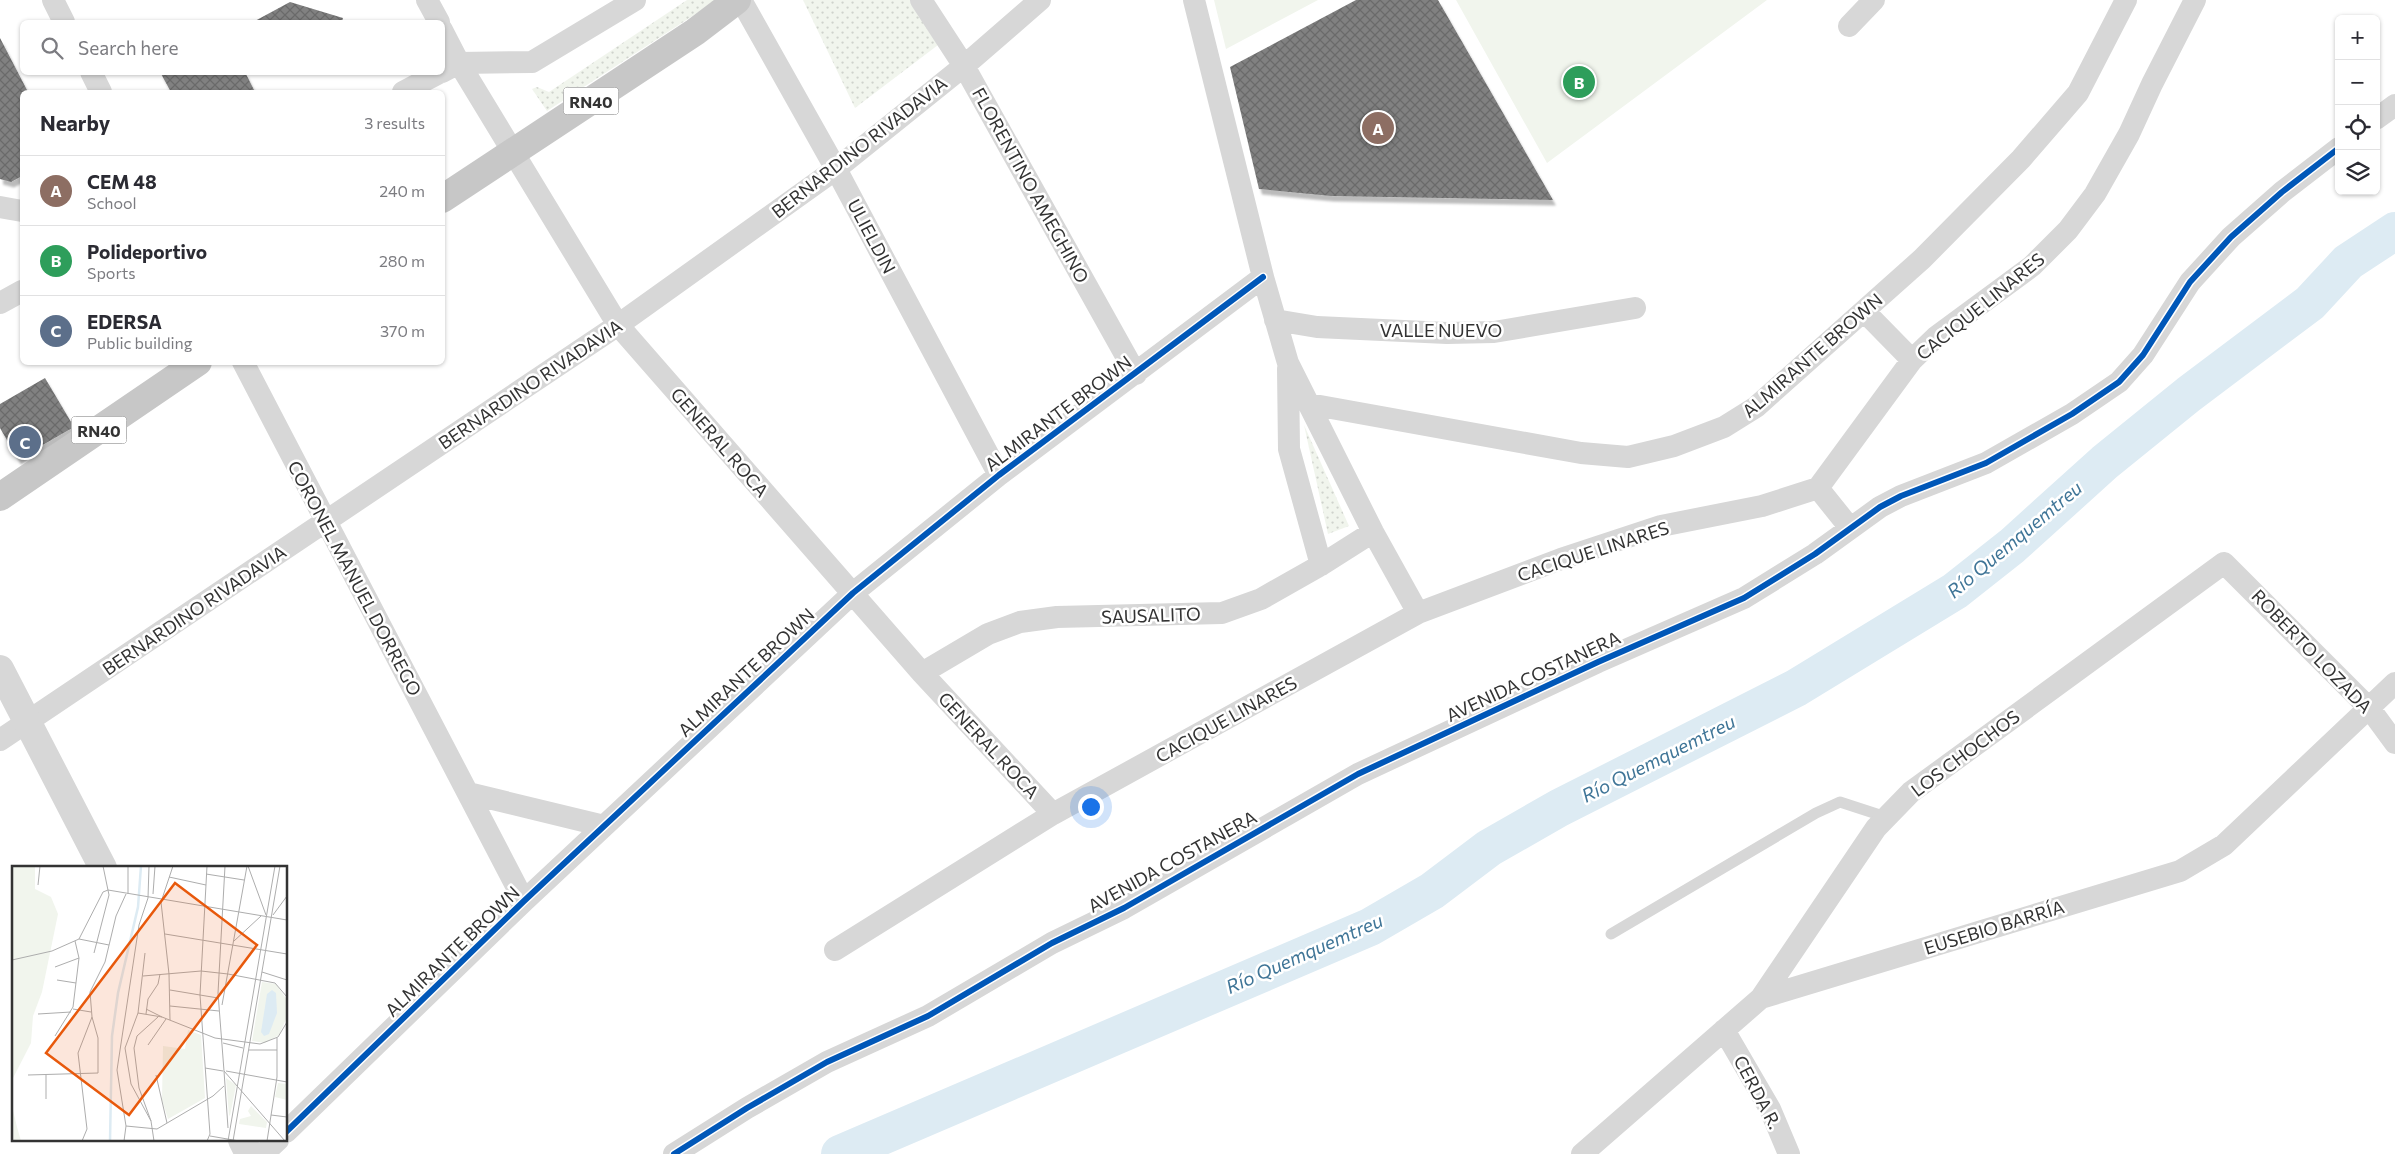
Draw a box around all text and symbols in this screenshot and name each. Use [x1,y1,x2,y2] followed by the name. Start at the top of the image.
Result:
[2335,15,2380,195] map controls
[2335,15,2380,60] button: +
[20,20,445,75] search box
[38,34,66,62] icon: search
[78,36,178,59] text: Search here
[2335,60,2380,105] button: −
[1563,63,1595,101] pin: B
[767,72,951,222] street label: BERNARDINO RIVADAVIA
[968,83,1094,287] street label: FLORENTINO AMEGHINO
[564,88,618,114] road number: RN40
[2335,105,2380,150] button: locate
[1362,109,1394,147] pin: A
[40,110,110,135] text: Nearby
[364,113,425,132] text: 3 results
[2335,150,2380,195] button: layers
[87,170,157,193] text: CEM 48
[50,181,62,200] text: A
[379,181,425,200] text: 240 m
[87,193,137,212] text: School
[843,195,901,277] street label: ULIELDIN
[87,240,207,263] text: Polideportivo
[1912,248,2048,364] street label: CACIQUE LINARES
[51,251,61,270] text: B
[379,251,425,270] text: 280 m
[87,263,136,282] text: Sports
[1737,288,1887,422] street label: ALMIRANTE BROWN
[87,310,162,333] text: EDERSA
[434,314,626,454] street label: BERNARDINO RIVADAVIA
[1380,319,1502,341] street label: VALLE NUEVO
[51,321,61,340] text: C
[380,321,425,340] text: 370 m
[87,333,192,352] text: Public building
[980,351,1136,475] street label: ALMIRANTE BROWN
[667,383,773,501] street label: GENERAL ROCA
[72,416,126,444] road number: RN40
[9,423,41,461] pin: C
[284,457,426,699] street label: CORONEL MANUEL DORREGO
[1942,476,2087,602] water label: Río Quemquemtreu
[1514,516,1672,586] street label: CACIQUE LINARES
[98,540,290,680] street label: BERNARDINO RIVADAVIA
[2247,585,2377,717] street label: ROBERTO LOZADA
[1101,602,1201,628] street label: SAUSALITO
[673,603,819,741] street label: ALMIRANTE BROWN
[1442,626,1624,726] street label: AVENIDA COSTANERA
[1151,671,1301,767] street label: CACIQUE LINARES
[934,687,1044,803] street label: GENERAL ROCA
[1906,705,2024,801] street label: LOS CHOCHOS
[1577,709,1739,807] water label: Río Quemquemtreu
[1078,794,1104,820] your location
[1084,805,1260,917] street label: AVENIDA COSTANERA
[12,866,288,1142] inset map
[380,881,524,1021] street label: ALMIRANTE BROWN
[1921,895,2067,959] street label: EUSEBIO BARRÍA
[1222,908,1386,998] water label: Río Quemquemtreu
[1730,1052,1786,1132] street label: CERDA R.

